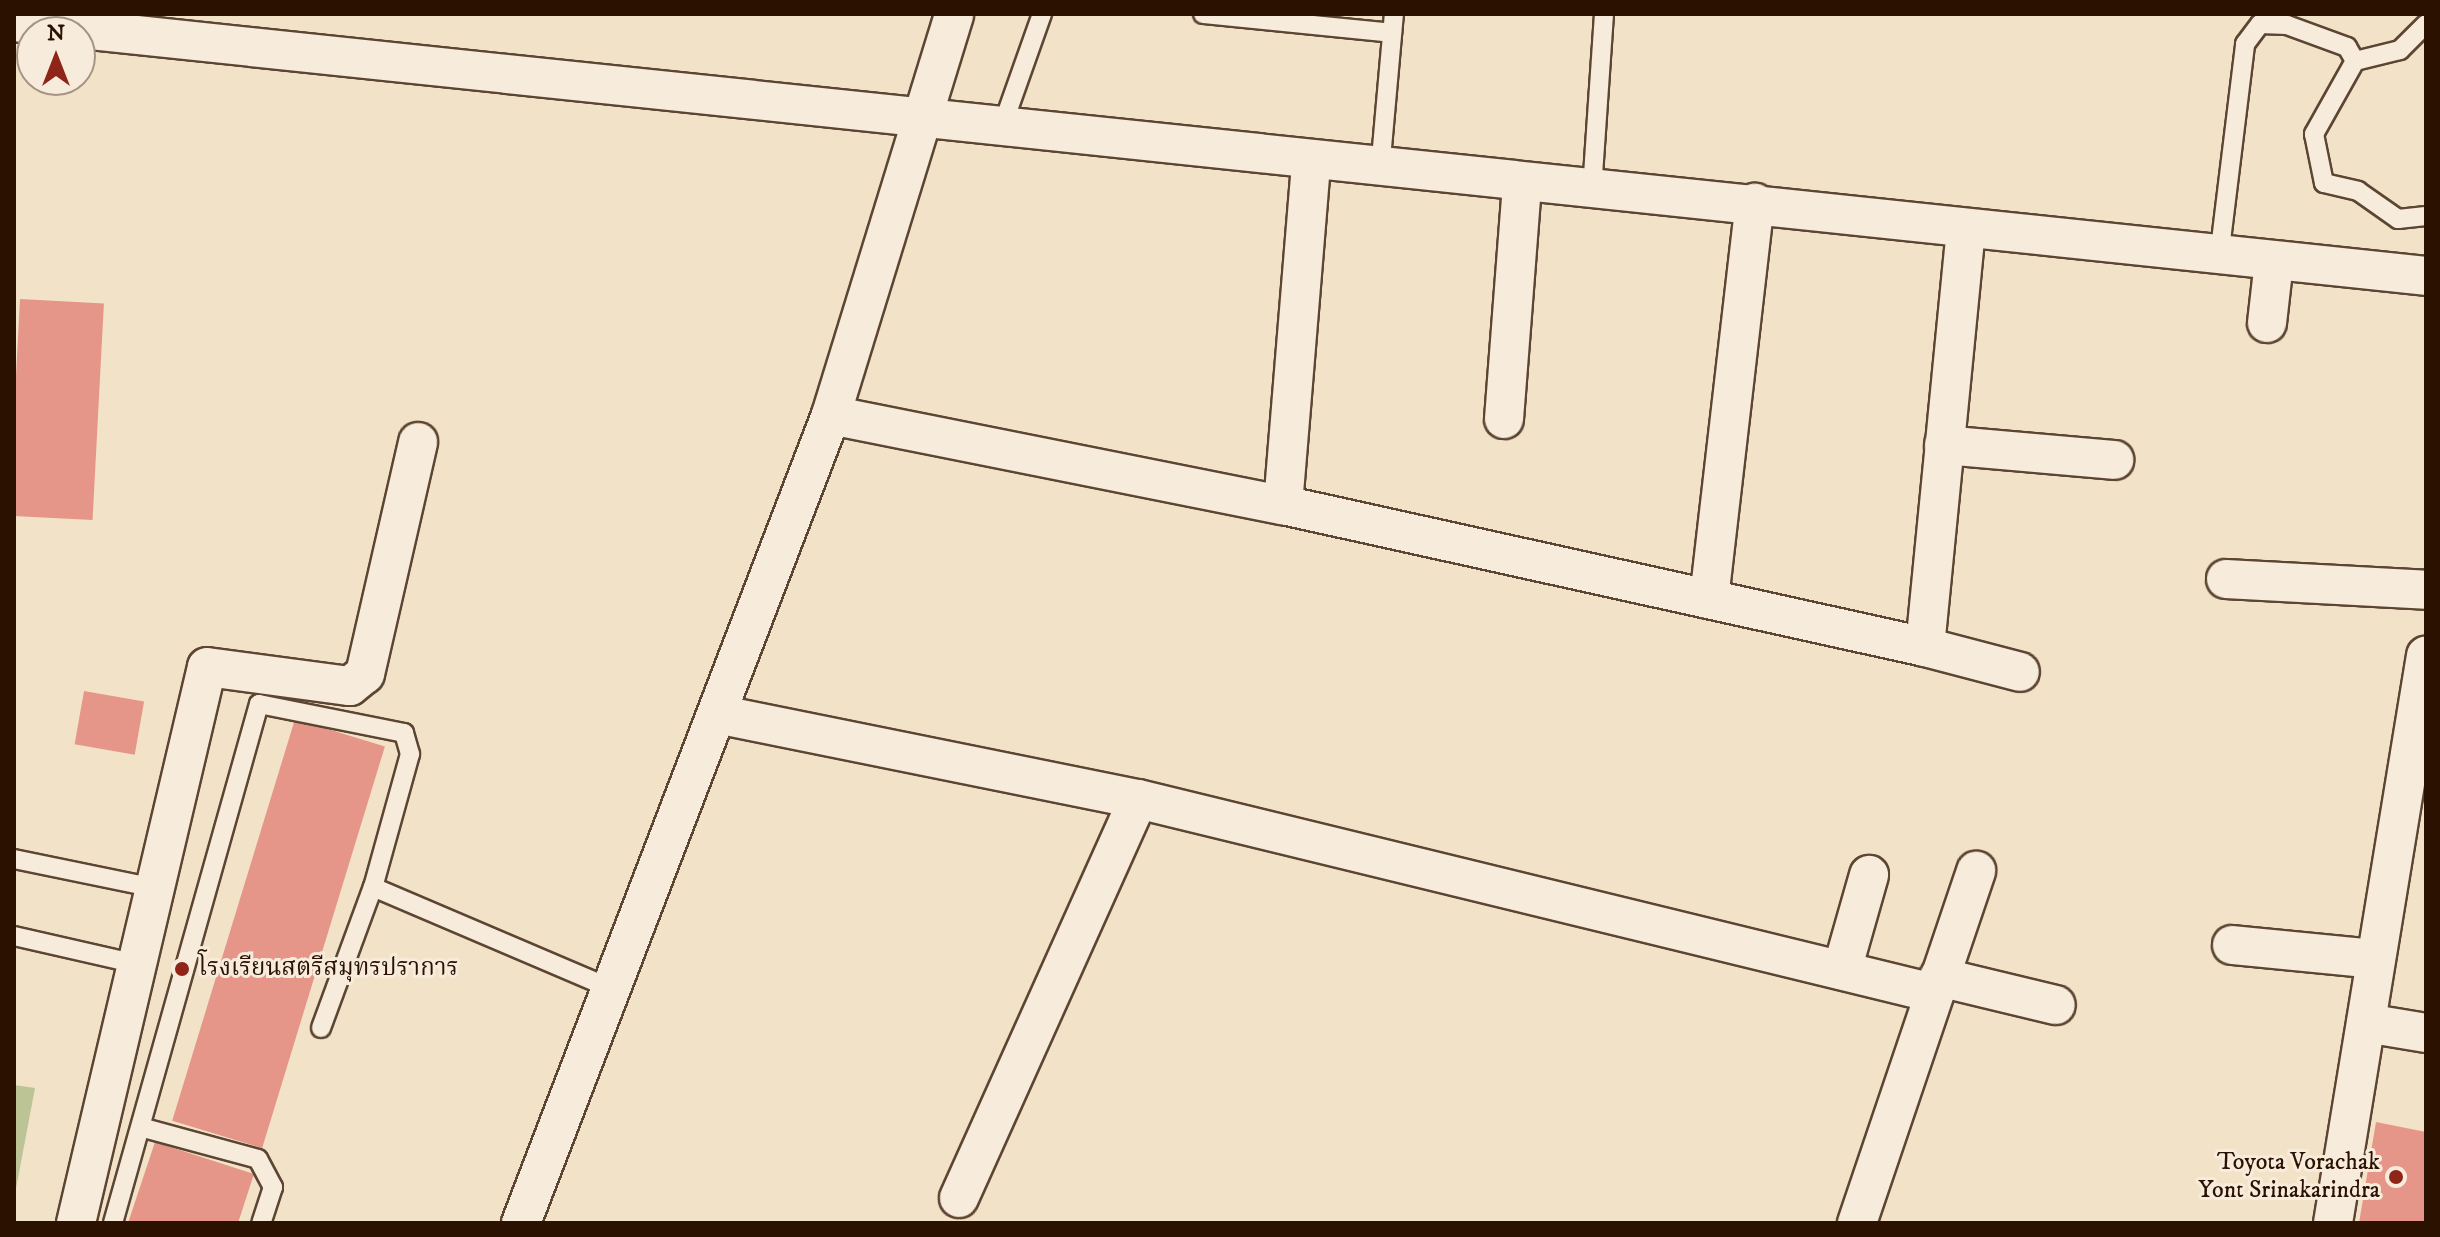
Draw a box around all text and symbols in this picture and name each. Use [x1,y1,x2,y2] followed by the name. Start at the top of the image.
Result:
[16,16,96,96] north arrow
[47,20,65,47] text: N
[198,955,459,983] place label: โรงเรียนสตรีสมุทรปราการ
[173,960,191,978] marker: โรงเรียนสตรีสมุทรปราการ
[2198,1149,2380,1205] place label: Toyota Vorachak Yont Srinakarindra
[2387,1168,2405,1186] marker: Toyota Vorachak Yont Srinakarindra

